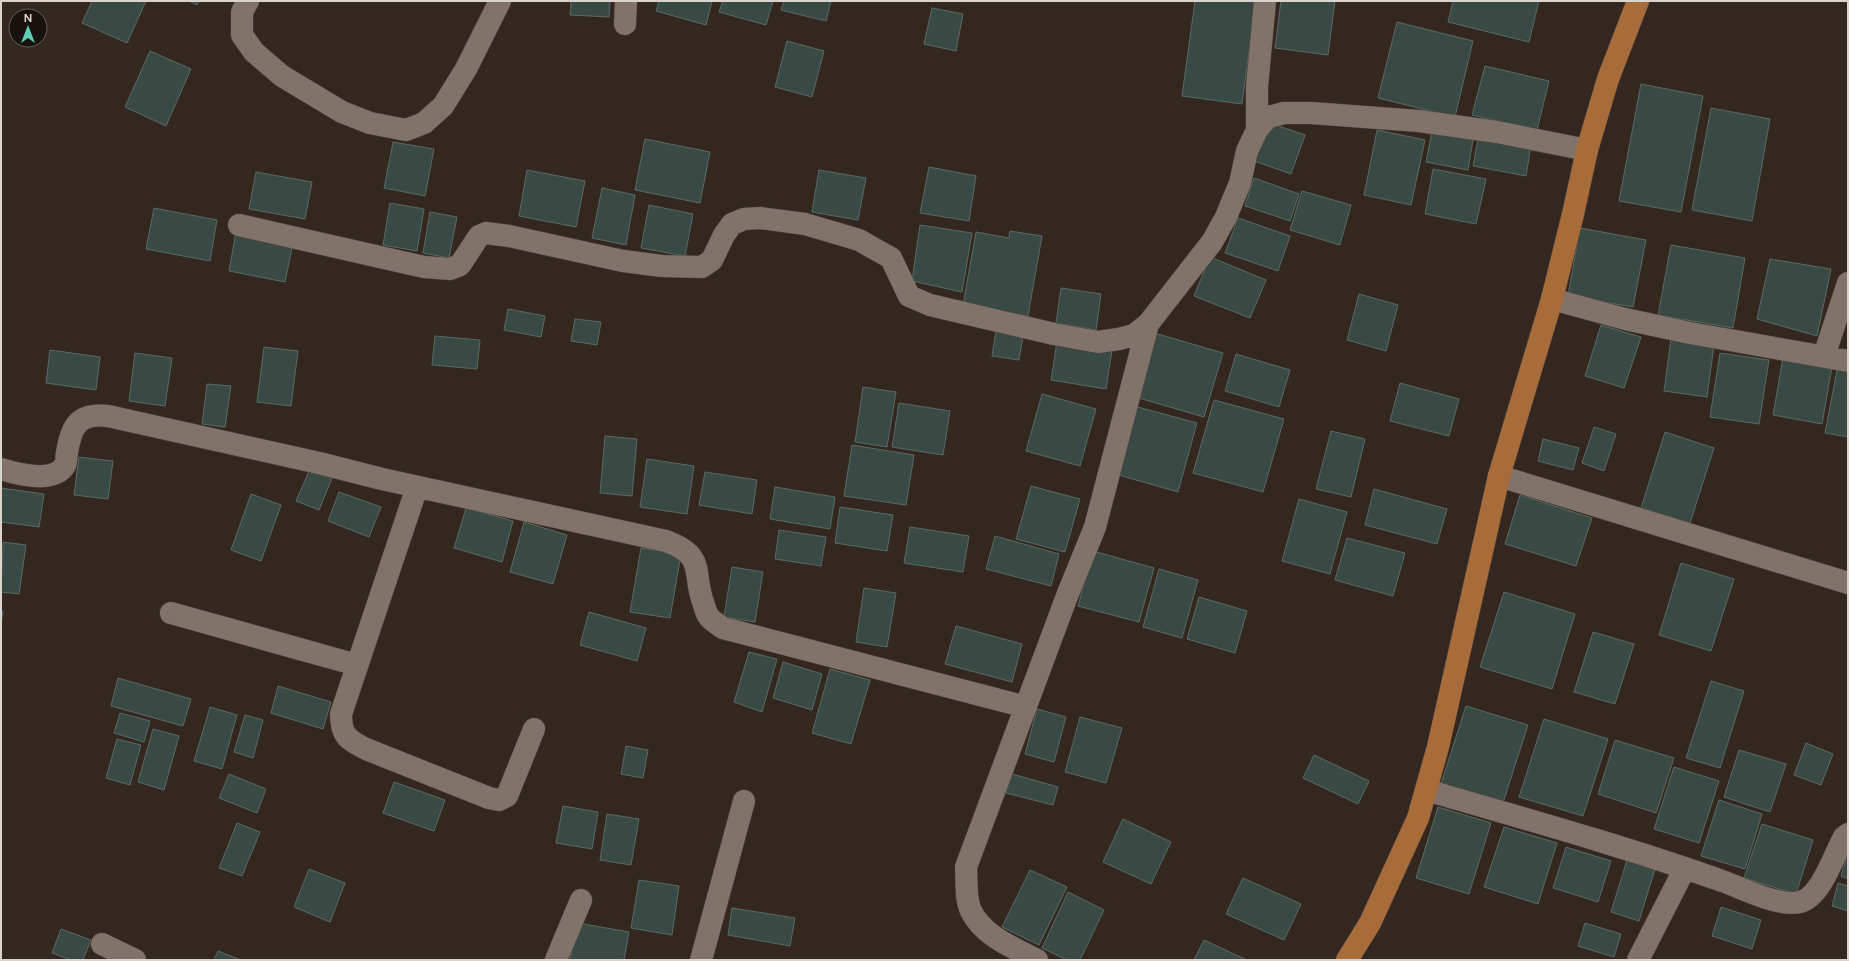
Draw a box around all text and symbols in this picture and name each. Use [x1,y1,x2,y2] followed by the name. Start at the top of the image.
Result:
[8,8,48,48] north arrow
[24,12,32,25] text: N

